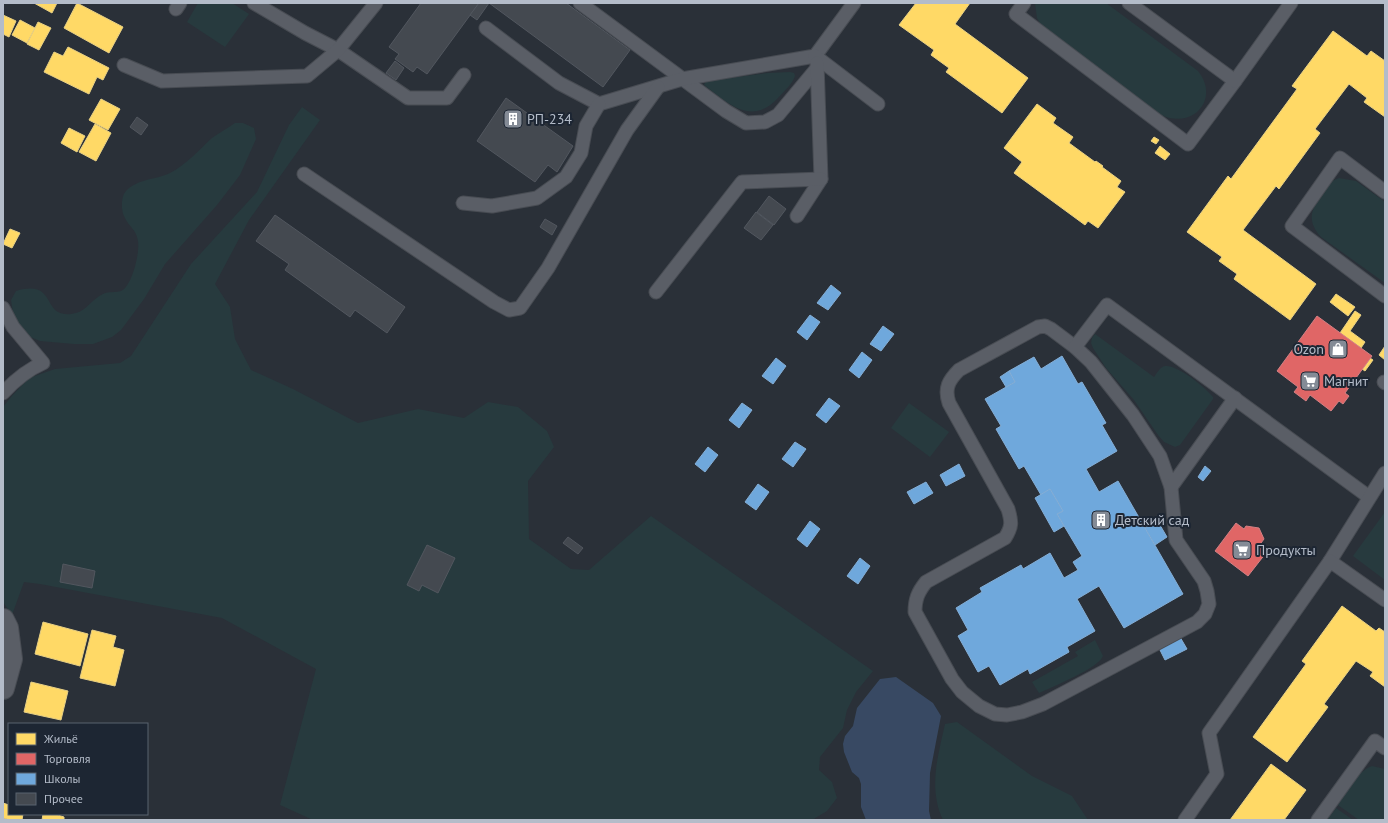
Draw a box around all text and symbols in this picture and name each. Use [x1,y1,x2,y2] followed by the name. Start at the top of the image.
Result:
[502,108,524,130] building icon: РП-234
[527,110,572,128] place label: РП-234
[1327,338,1349,360] shop icon: Ozon
[1294,340,1324,358] place label: Ozon
[1299,370,1321,392] supermarket icon: Магнит
[1324,372,1368,390] place label: Магнит
[1090,509,1112,531] building icon: Детский сад
[1115,511,1190,529] place label: Детский сад
[1231,539,1253,561] supermarket icon: Продукты
[1256,541,1316,559] place label: Продукты
[8,723,148,815] legend
[43,731,78,746] text: Жильё
[44,751,90,766] text: Торговля
[44,771,80,786] text: Школы
[44,791,83,806] text: Прочее

